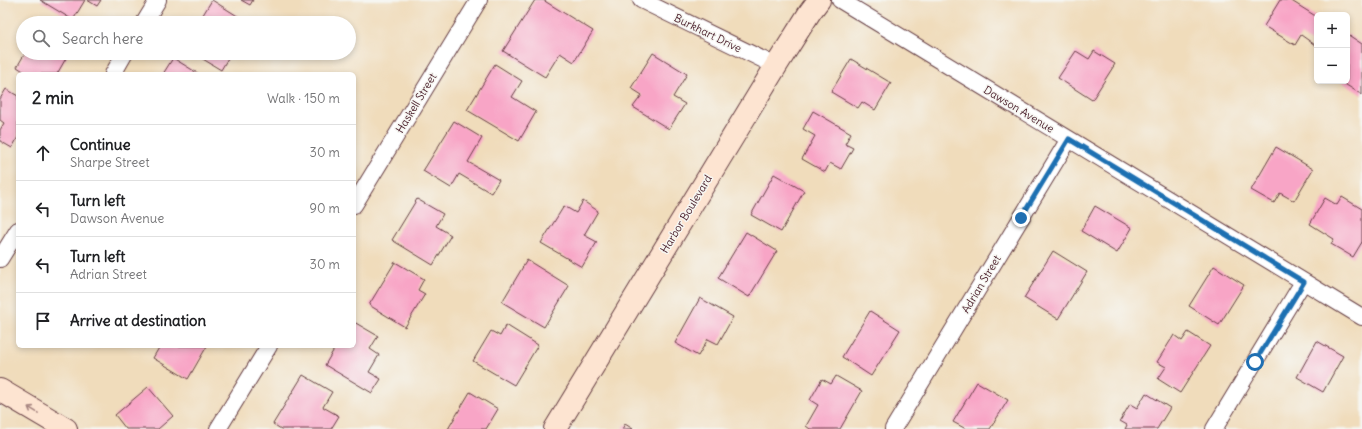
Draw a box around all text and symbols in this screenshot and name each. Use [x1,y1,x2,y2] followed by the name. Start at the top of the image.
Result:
[672,11,744,55] street label: Burkhart Drive
[1314,12,1350,84] map controls
[1314,12,1350,48] button: +
[16,16,356,60] search box
[30,27,52,49] icon: search
[62,29,143,48] text: Search here
[1314,48,1350,84] button: −
[393,70,440,136] street label: Haskell Street
[981,82,1057,136] street label: Dawson Avenue
[32,87,74,109] text: 2 min
[267,90,340,107] text: Walk · 150 m
[70,135,131,154] text: Continue
[32,142,54,164] icon: ahead
[310,144,340,161] text: 30 m
[70,154,150,171] text: Sharpe Street
[657,172,715,256] street label: Harbor Boulevard
[70,191,125,210] text: Turn left
[32,198,54,220] icon: left
[309,200,340,217] text: 90 m
[1012,209,1030,227] route end
[70,210,164,227] text: Dawson Avenue
[70,247,125,266] text: Turn left
[958,252,1004,316] street label: Adrian Street
[32,254,54,276] icon: left
[310,256,340,273] text: 30 m
[70,266,147,283] text: Adrian Street
[32,310,54,332] icon: arrive
[70,311,206,330] text: Arrive at destination
[1246,353,1264,371] route start
[27,405,39,413] one-way arrow

